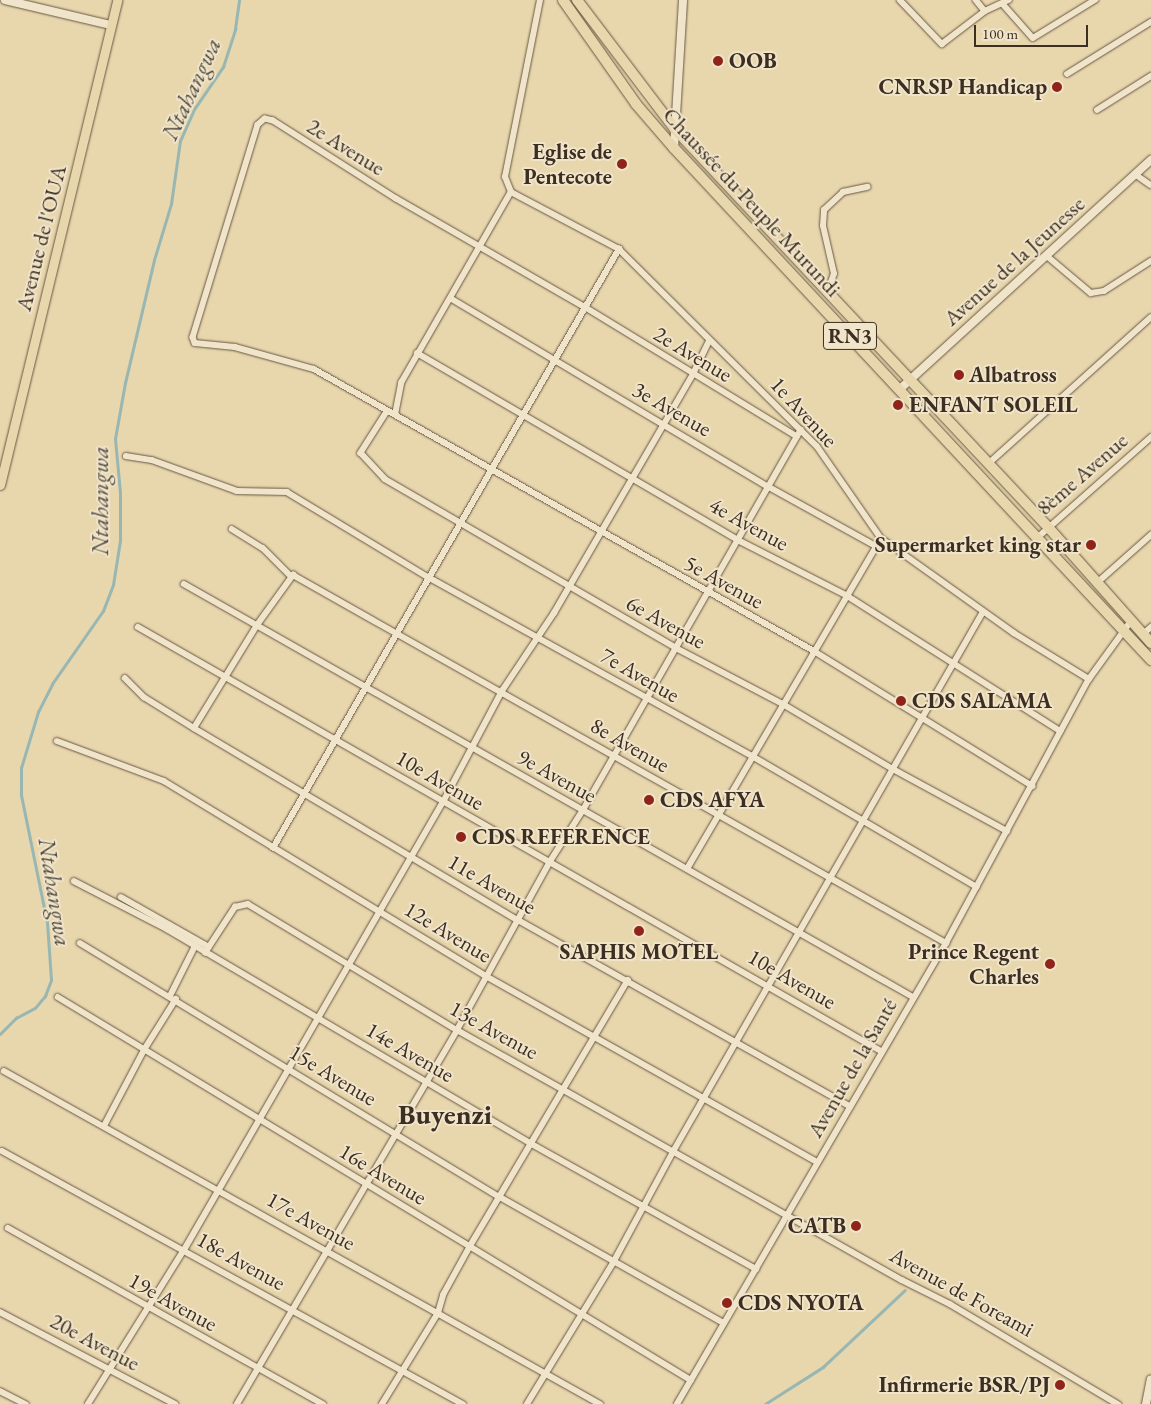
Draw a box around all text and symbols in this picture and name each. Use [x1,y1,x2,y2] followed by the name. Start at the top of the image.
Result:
[976,15,1090,47] scale bar
[982,24,1018,43] text: 100 m
[155,33,227,145] water label: Ntahangwa
[729,48,777,74] place label: OOB
[711,54,725,68] marker: OOB
[879,74,1047,100] place label: CNRSP Handicap
[1051,81,1063,93] marker: CNRSP Handicap
[657,102,847,302] street label: Chaussée du Peuple Murundi
[302,113,390,181] street label: 2e Avenue
[523,138,612,190] place label: Eglise de Pentecote
[616,158,628,170] marker: Eglise de Pentecote
[10,162,72,314] street label: Avenue de l'OUA
[938,191,1090,331] street label: Avenue de la Jeunesse
[822,318,878,354] road number: RN3
[649,320,737,388] street label: 2e Avenue
[969,362,1057,388] place label: Albatross
[953,369,965,381] marker: Albatross
[765,371,843,453] street label: 1e Avenue
[628,376,716,442] street label: 3e Avenue
[909,392,1078,418] place label: ENFANT SOLEIL
[891,398,905,412] marker: ENFANT SOLEIL
[1031,427,1133,521] street label: 8ème Avenue
[86,446,114,556] water label: Ntahangwa
[705,491,793,557] street label: 4e Avenue
[875,532,1081,558] place label: Supermarket king star
[1085,539,1097,551] marker: Supermarket king star
[680,549,768,615] street label: 5e Avenue
[622,589,710,655] street label: 6e Avenue
[596,642,684,708] street label: 7e Avenue
[912,688,1052,714] place label: CDS SALAMA
[894,694,908,708] marker: CDS SALAMA
[586,712,674,778] street label: 8e Avenue
[513,743,601,809] street label: 9e Avenue
[391,744,489,816] street label: 10e Avenue
[660,787,765,813] place label: CDS AFYA
[642,793,656,807] marker: CDS AFYA
[472,824,650,850] place label: CDS REFERENCE
[454,830,468,844] marker: CDS REFERENCE
[32,836,78,948] water label: Ntahangwa
[443,848,541,920] street label: 11e Avenue
[400,896,496,968] street label: 12e Avenue
[633,925,645,937] marker: SAPHIS MOTEL
[908,938,1039,989] place label: Prince Regent Charles
[560,939,718,965] place label: SAPHIS MOTEL
[743,943,841,1015] street label: 10e Avenue
[1043,957,1057,971] marker: Prince Regent Charles
[802,994,902,1142] street label: Avenue de la Santé
[445,995,543,1065] street label: 13e Avenue
[361,1016,459,1088] street label: 14e Avenue
[285,1039,381,1111] street label: 15e Avenue
[398,1097,492,1131] district label: Buyenzi
[335,1138,431,1210] street label: 16e Avenue
[262,1186,360,1256] street label: 17e Avenue
[788,1213,846,1239] place label: CATB
[850,1220,862,1232] marker: CATB
[192,1226,290,1296] street label: 18e Avenue
[885,1242,1039,1342] street label: Avenue de Foreami
[124,1267,222,1337] street label: 19e Avenue
[738,1290,864,1316] place label: CDS NYOTA
[720,1296,734,1310] marker: CDS NYOTA
[46,1308,144,1376] street label: 20e Avenue
[879,1372,1050,1398] place label: Infirmerie BSR/PJ
[1054,1379,1066,1391] marker: Infirmerie BSR/PJ

